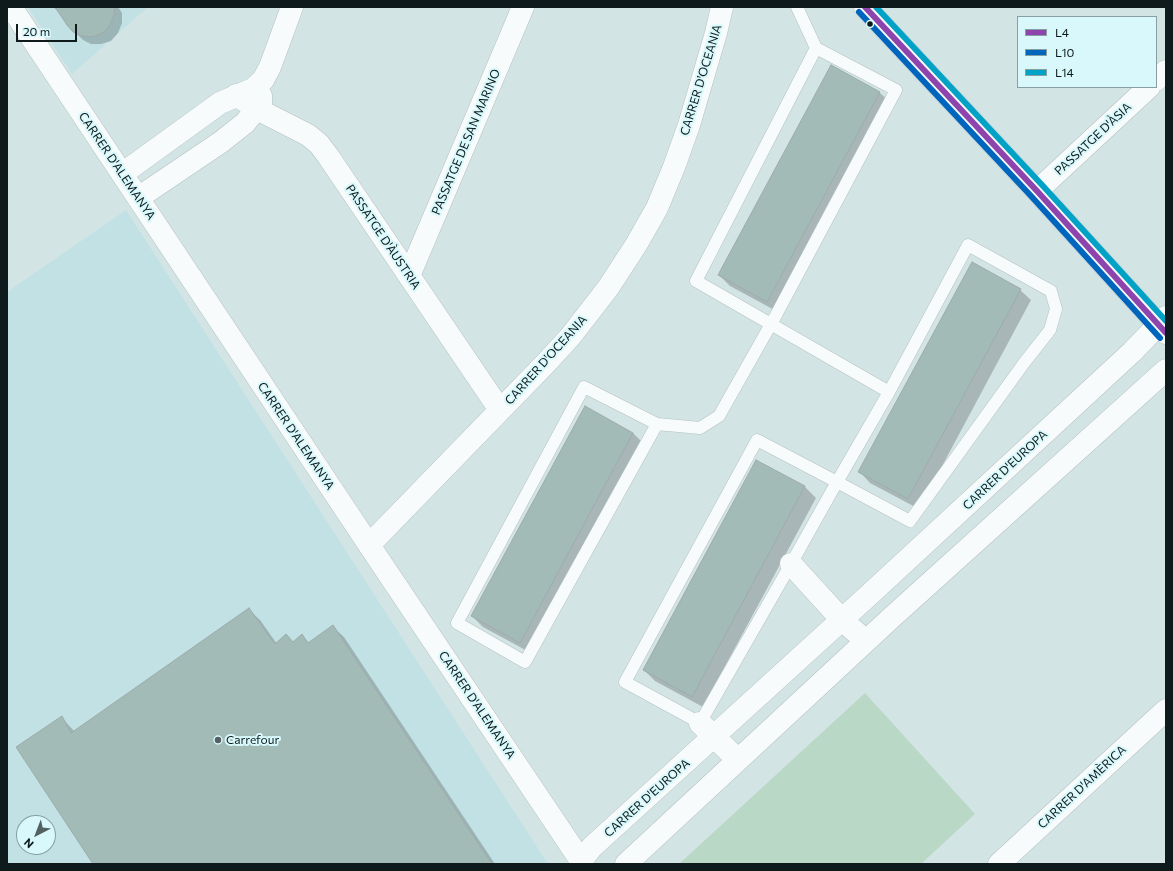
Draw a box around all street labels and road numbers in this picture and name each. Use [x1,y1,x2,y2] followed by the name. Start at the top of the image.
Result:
[677,23,725,137] street label: CARRER D'OCEANIA
[429,67,503,217] street label: PASSATGE DE SAN MARINO
[1052,100,1134,178] street label: PASSATGE D'ÀSIA
[76,109,158,223] street label: CARRER D'ALEMANYA
[342,182,424,292] street label: PASSATGE D'ÀUSTRIA
[502,312,590,408] street label: CARRER D'OCEANIA
[255,379,337,493] street label: CARRER D'ALEMANYA
[960,427,1050,513] street label: CARRER D'EUROPA
[436,648,518,762] street label: CARRER D'ALEMANYA
[1035,742,1129,832] street label: CARRER D'AMÈRICA
[601,756,693,840] street label: CARRER D'EUROPA

